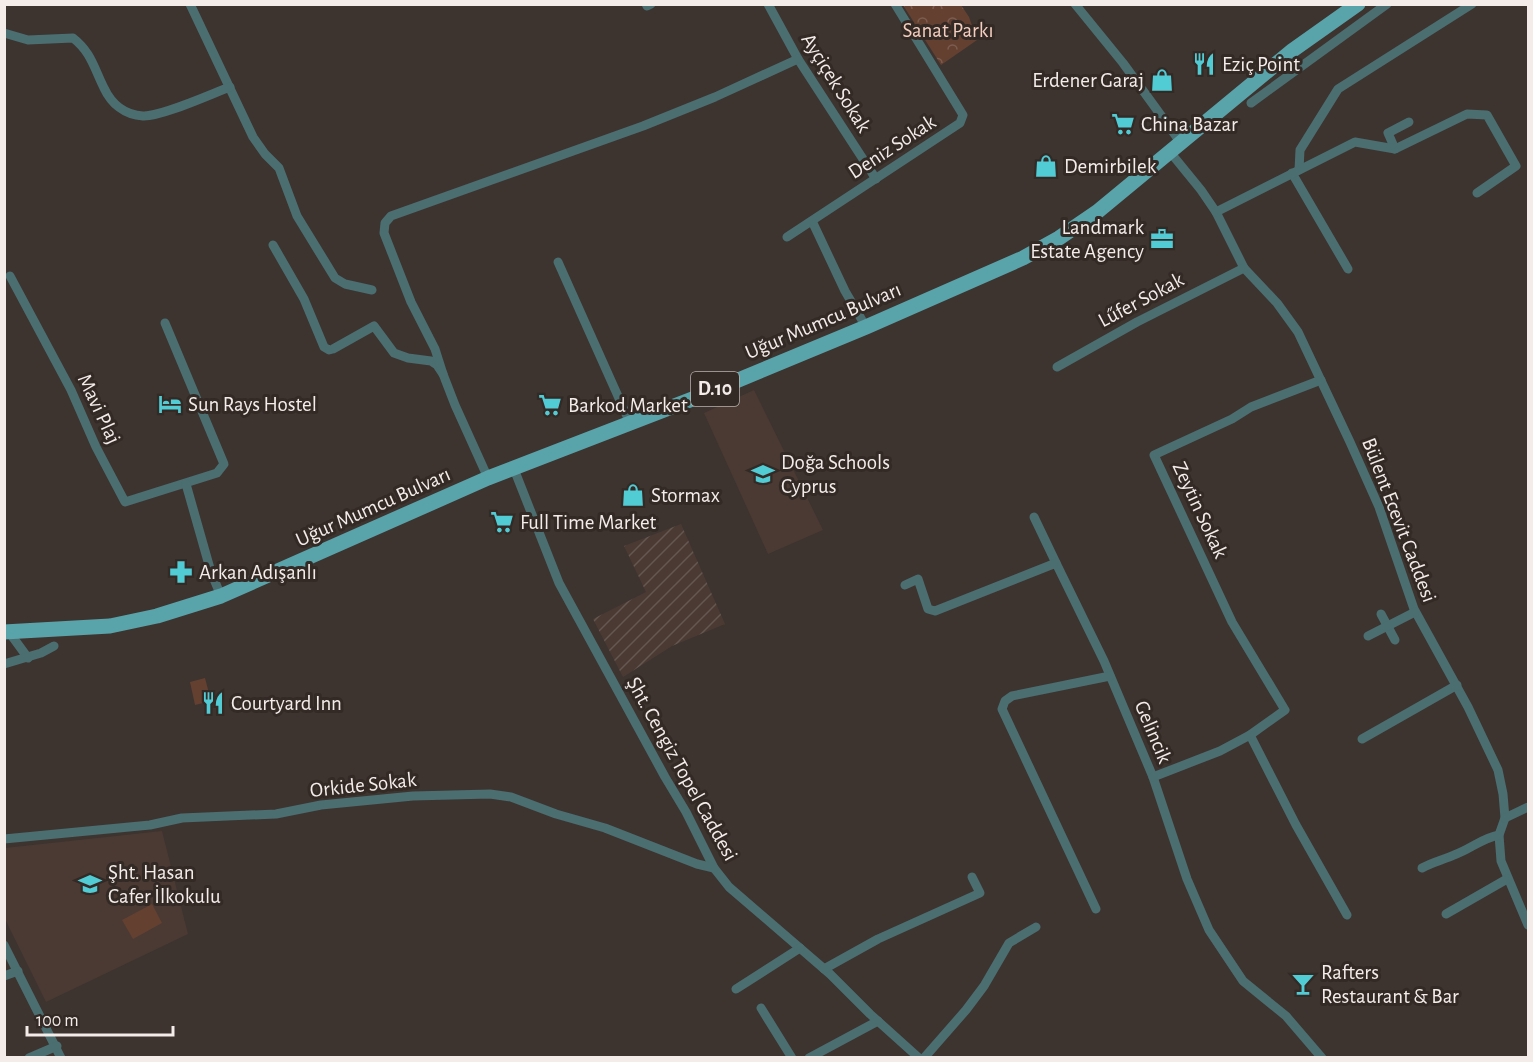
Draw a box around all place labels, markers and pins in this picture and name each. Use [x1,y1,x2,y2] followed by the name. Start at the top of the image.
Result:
[1191,51,1217,77] restaurant icon: Eziç Point
[1222,54,1300,75] place label: Eziç Point
[1149,67,1175,93] shop icon: Erdener Garaj
[1032,70,1144,91] place label: Erdener Garaj
[1110,111,1136,137] supermarket icon: China Bazar
[1141,114,1238,135] place label: China Bazar
[1033,153,1059,179] shop icon: Demirbilek
[1064,156,1157,177] place label: Demirbilek
[1030,217,1144,262] place label: Landmark Estate Agency
[1149,226,1175,252] office icon: Landmark Estate Agency
[157,391,183,417] hotel icon: Sun Rays Hostel
[537,392,563,418] supermarket icon: Barkod Market
[188,394,317,415] place label: Sun Rays Hostel
[568,395,688,416] place label: Barkod Market
[781,452,890,497] place label: Doğa Schools Cyprus
[750,461,776,487] school or university icon: Doğa Schools Cyprus
[620,482,646,508] shop icon: Stormax
[651,485,720,506] place label: Stormax
[489,509,515,535] supermarket icon: Full Time Market
[520,512,657,533] place label: Full Time Market
[168,559,194,585] pharmacy icon: Arkan Adışanlı
[199,562,317,583] place label: Arkan Adışanlı
[200,690,226,716] restaurant icon: Courtyard Inn
[231,693,342,714] place label: Courtyard Inn
[108,862,221,907] place label: Şht. Hasan Cafer İlkokulu
[77,871,103,897] school or university icon: Şht. Hasan Cafer İlkokulu
[1321,962,1459,1007] place label: Rafters Restaurant & Bar
[1290,971,1316,997] bar icon: Rafters Restaurant & Bar

